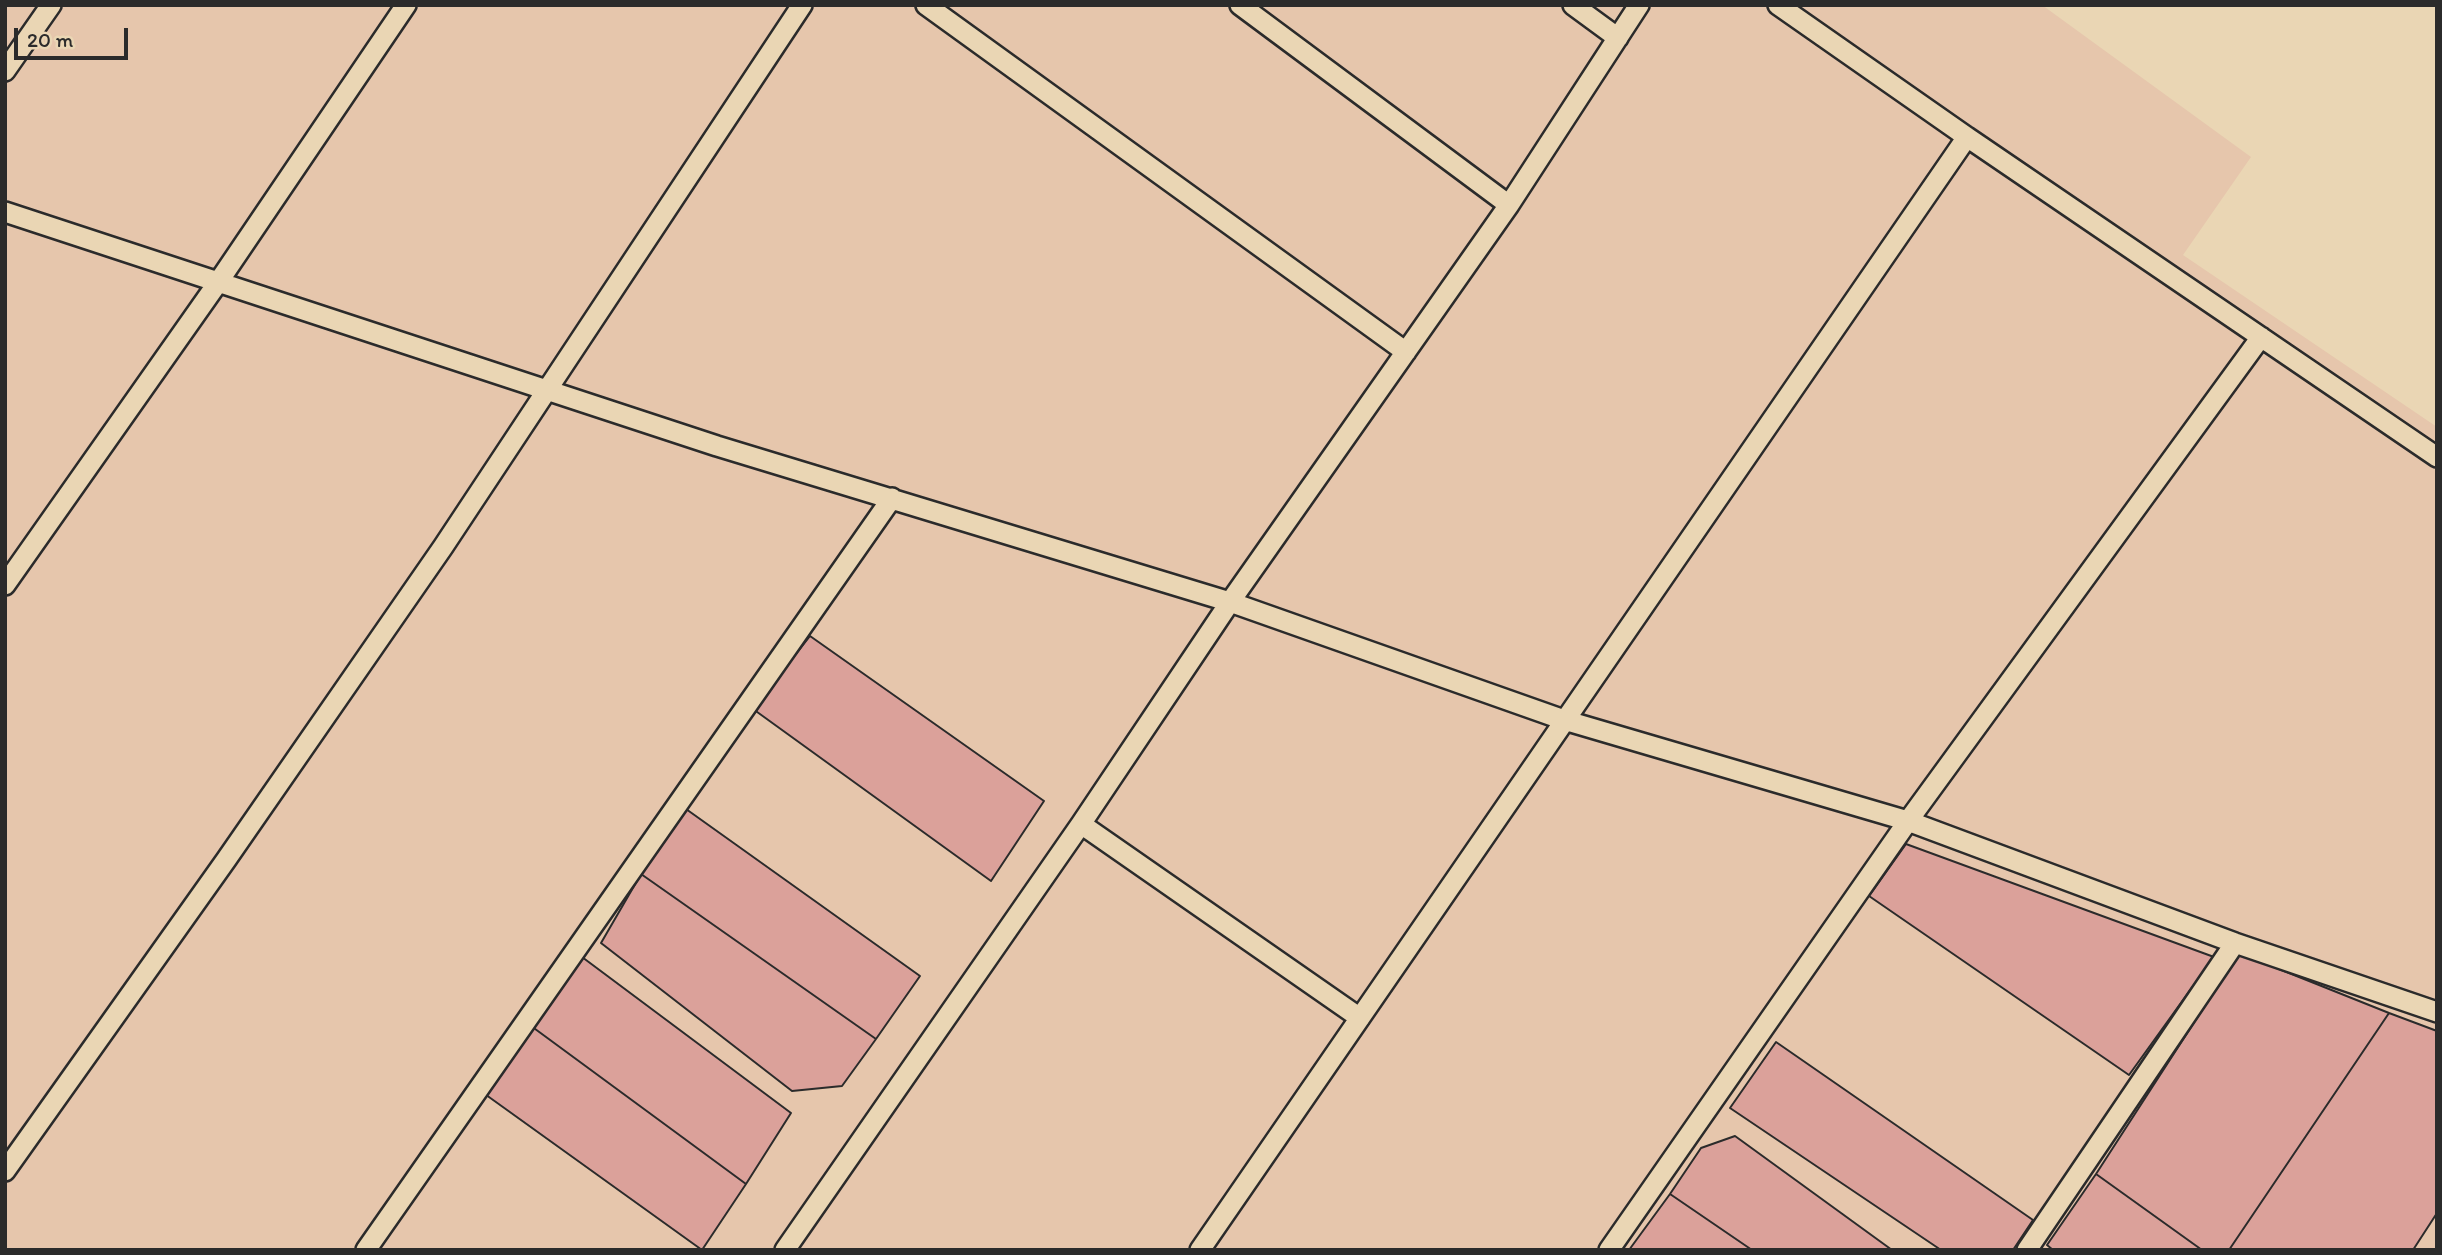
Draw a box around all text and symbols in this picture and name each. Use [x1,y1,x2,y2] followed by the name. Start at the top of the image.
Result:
[18,14,131,58] scale bar
[27,27,73,52] text: 20 m

